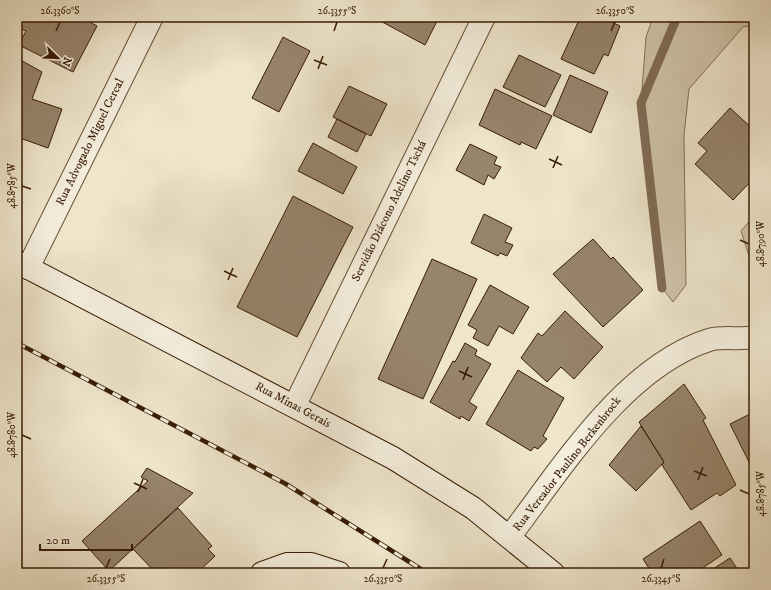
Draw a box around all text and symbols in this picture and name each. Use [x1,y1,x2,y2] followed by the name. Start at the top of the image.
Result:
[41,5,79,17] text: 26.3360°S
[318,5,356,17] text: 26.3355°S
[596,5,634,17] text: 26.3350°S
[38,38,78,78] north arrow
[58,55,74,68] text: N
[53,76,127,208] street label: Rua Advogado Miguel Cercal
[348,137,430,284] street label: Servidão Diácono Adelino Tschá
[6,162,18,209] text: 48.8785°W
[755,220,767,267] text: 48.8790°W
[253,379,333,431] street label: Rua Minas Gerais
[510,394,624,534] street label: Rua Vereador Paulino Berkenbrock
[6,411,18,458] text: 48.8780°W
[755,470,767,517] text: 48.8785°W
[40,526,132,552] scale bar
[46,533,70,548] text: 20 m
[87,573,125,585] text: 26.3355°S
[364,573,402,585] text: 26.3350°S
[641,573,681,585] text: 26.3345°S

